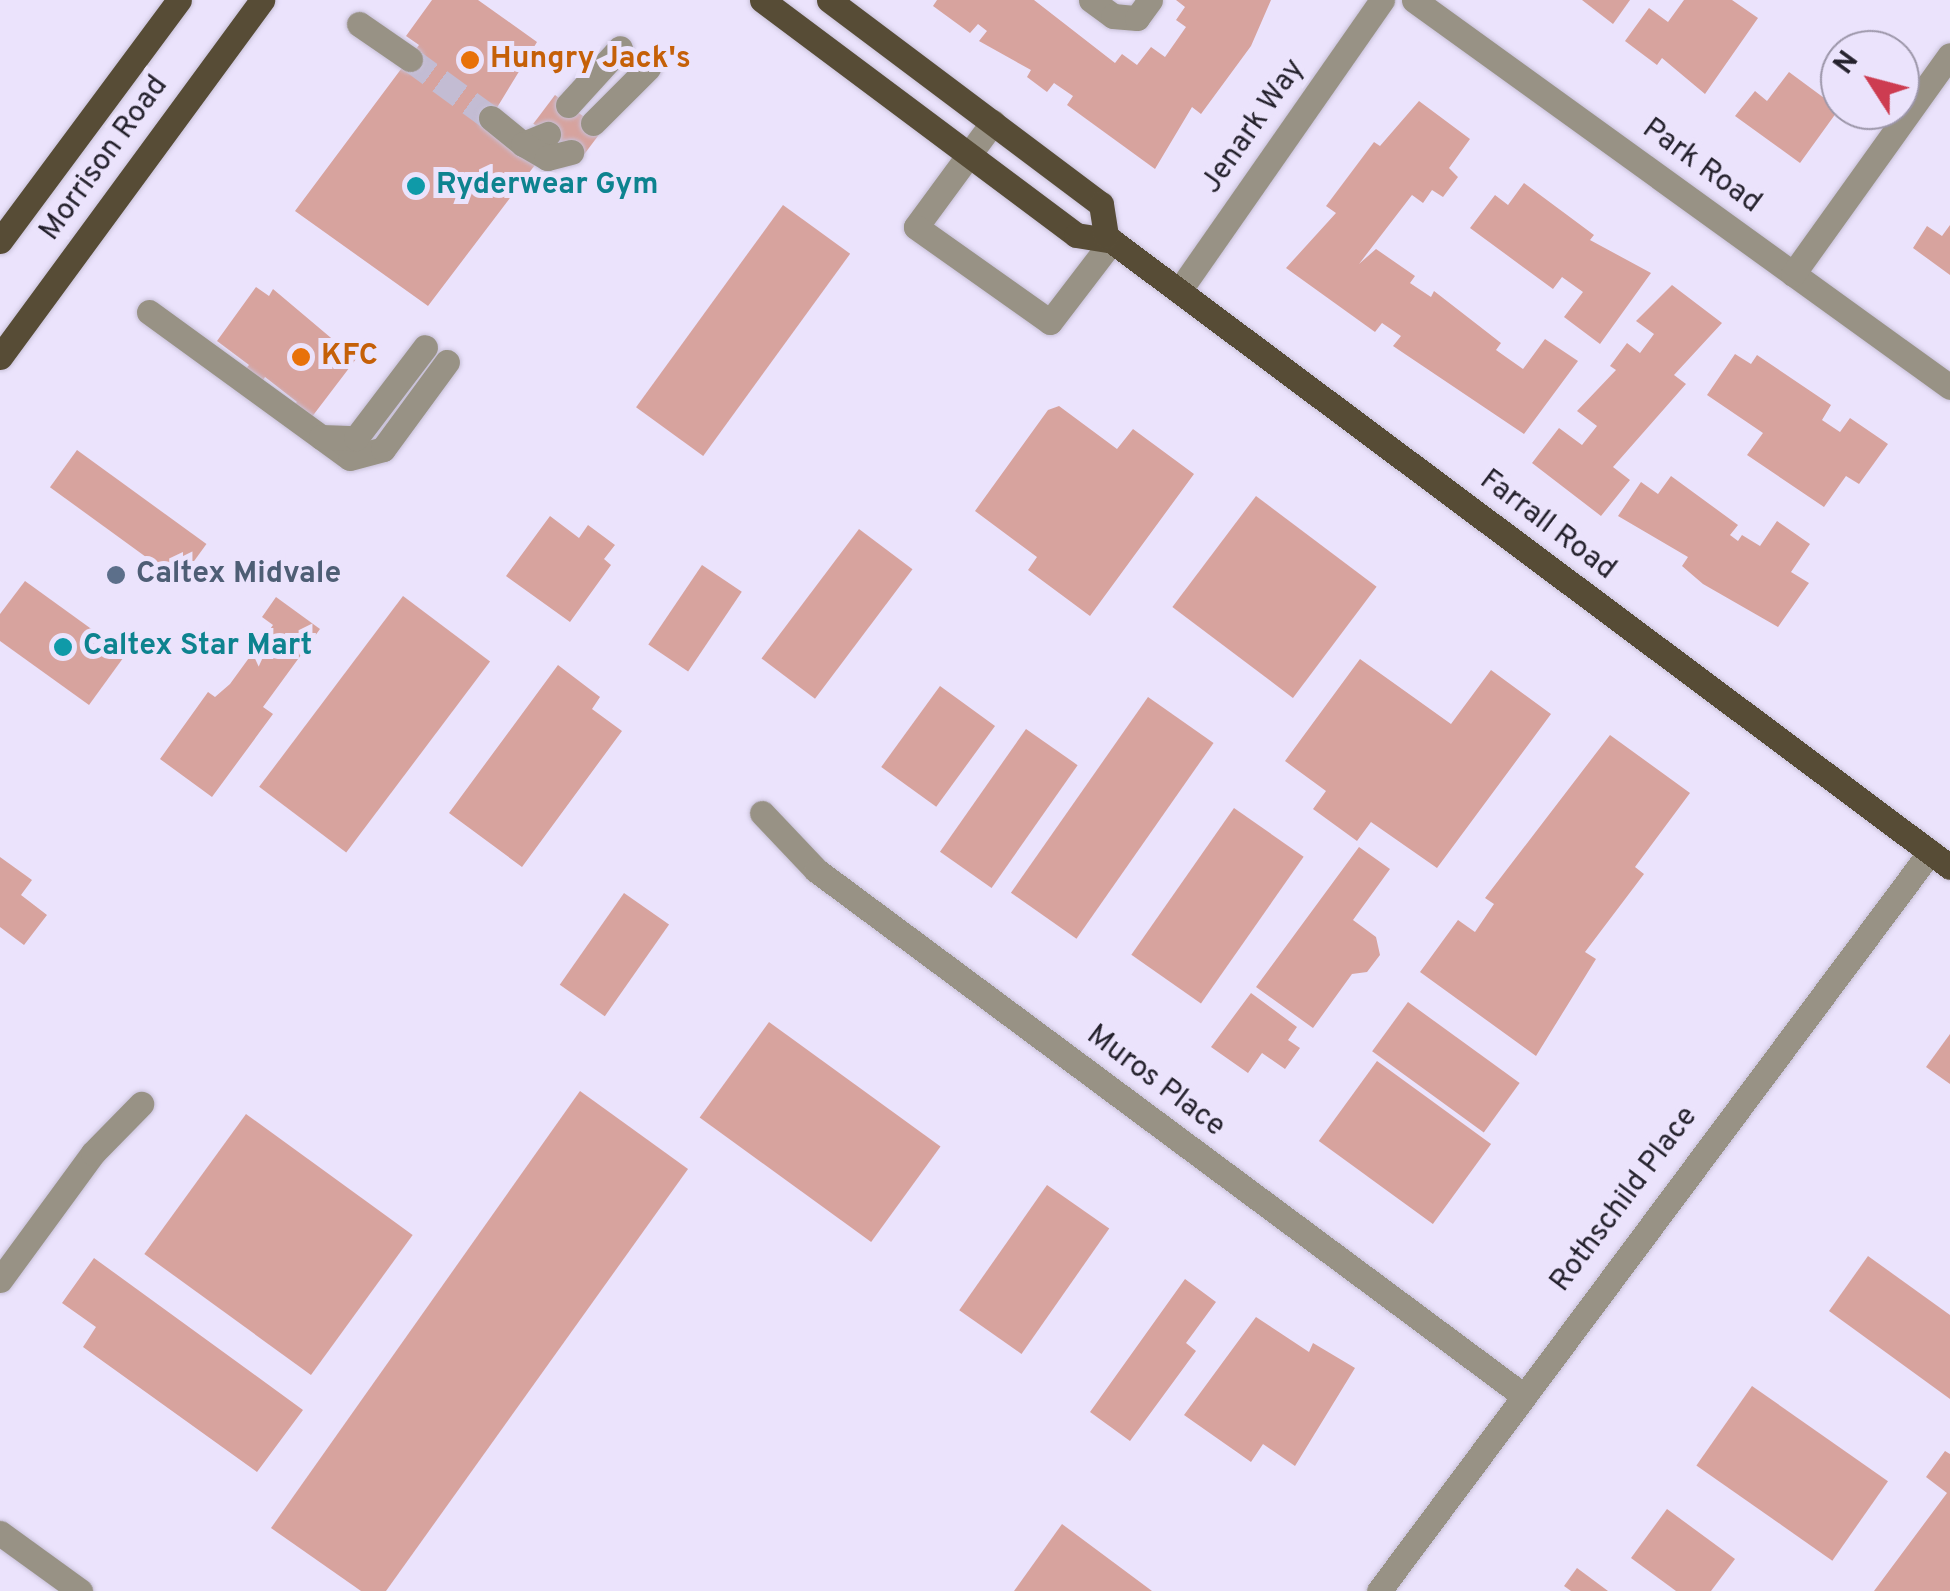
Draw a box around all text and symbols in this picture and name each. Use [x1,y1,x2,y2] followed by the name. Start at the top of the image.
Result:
[1820,30,1920,130] north arrow
[490,42,691,78] place label: Hungry Jack's
[1827,45,1868,82] text: N
[459,49,481,71] marker: Hungry Jack's
[1194,53,1314,201] street label: Jenark Way
[33,69,177,249] street label: Morrison Road
[1634,112,1768,222] street label: Park Road
[436,168,659,204] place label: Ryderwear Gym
[405,175,427,197] marker: Ryderwear Gym
[321,339,378,375] place label: KFC
[290,346,312,368] marker: KFC
[1472,463,1622,589] street label: Farrall Road
[136,557,341,593] place label: Caltex Midvale
[105,564,127,586] marker: Caltex Midvale
[83,629,312,665] place label: Caltex Star Mart
[52,636,74,658] marker: Caltex Star Mart
[1079,1018,1231,1146] street label: Muros Place
[1544,1100,1706,1300] street label: Rothschild Place

